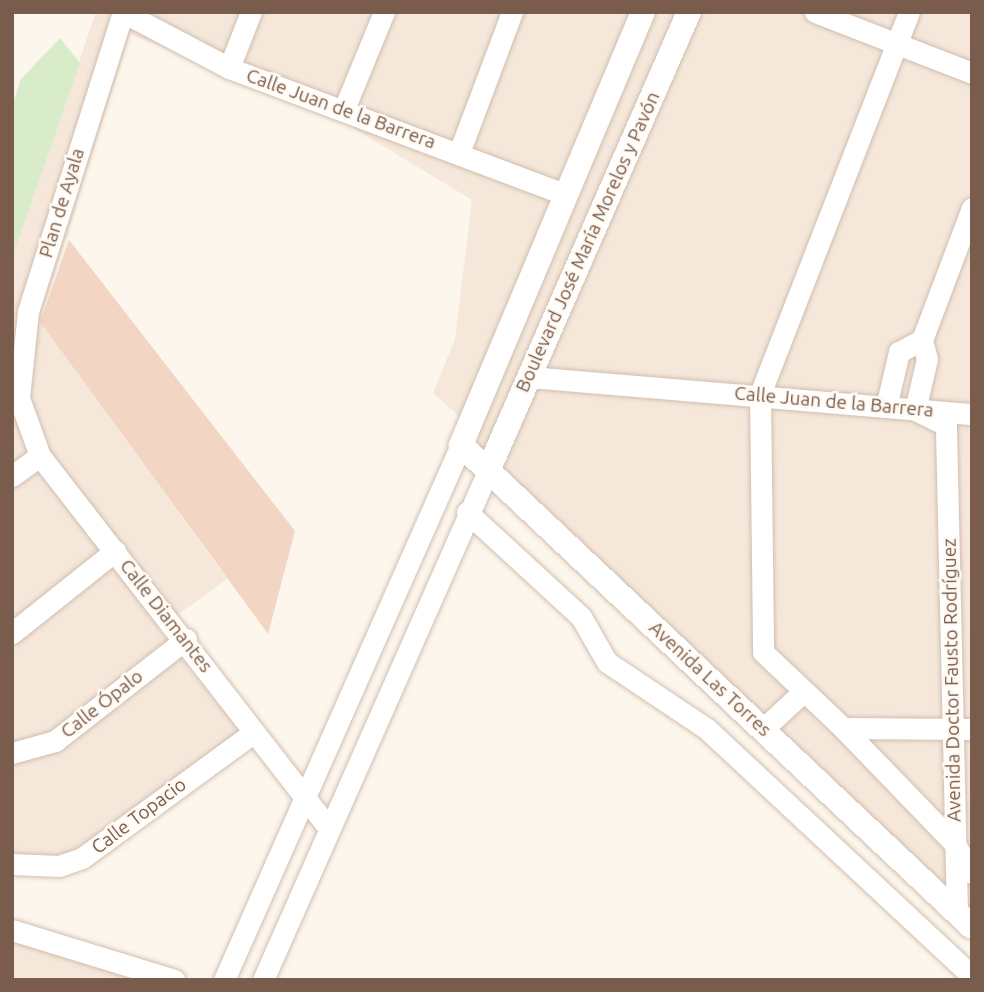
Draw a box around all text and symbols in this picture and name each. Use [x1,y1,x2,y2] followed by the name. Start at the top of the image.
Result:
[243,64,439,154] street label: Calle Juan de la Barrera
[511,88,665,396] street label: Boulevard José María Morelos y Pavón
[35,146,89,260] street label: Plan de Ayala
[733,382,935,422] street label: Calle Juan de la Barrera
[938,538,966,822] street label: Avenida Doctor Fausto Rodríguez
[115,555,217,677] street label: Calle Diamantes
[644,617,776,741] street label: Avenida Las Torres
[56,665,148,743] street label: Calle Ópalo
[87,773,191,859] street label: Calle Topacio

